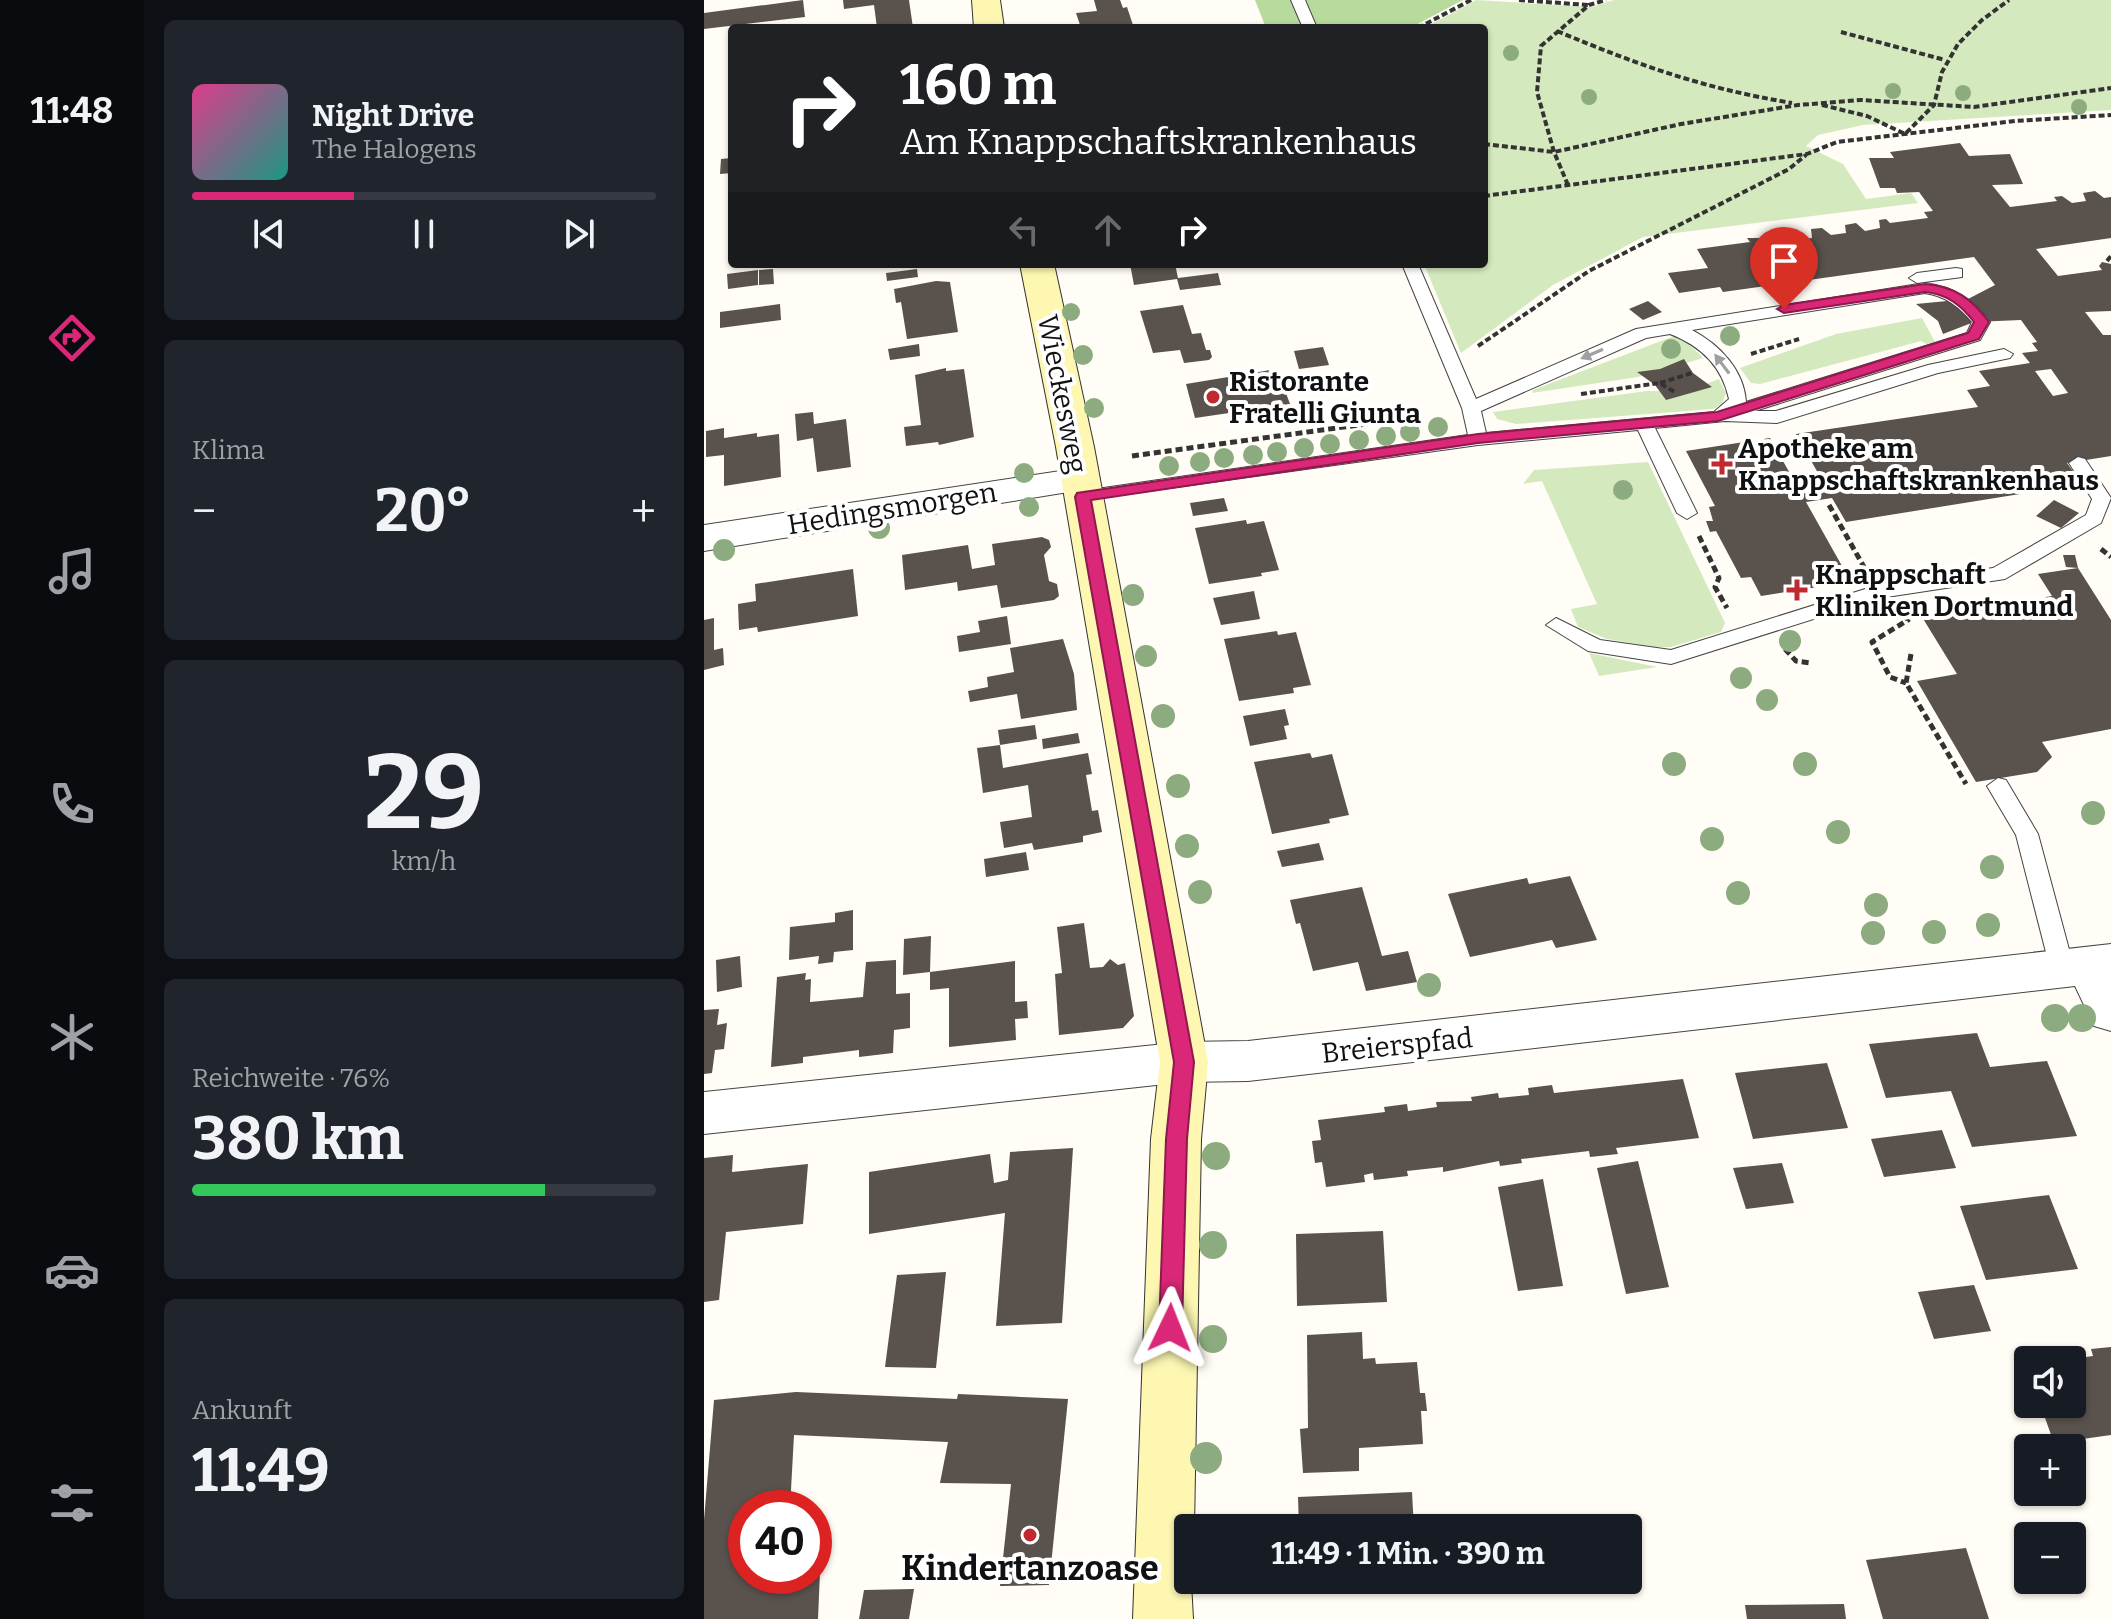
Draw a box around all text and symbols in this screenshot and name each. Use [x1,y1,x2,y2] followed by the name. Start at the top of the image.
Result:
[900,52,1056,119] text: 160 m
[768,56,872,160] icon: right
[30,89,114,133] text: 11:48
[312,98,474,134] text: Night Drive
[900,120,1417,164] text: Am Knappschaftskrankenhaus
[312,134,477,165] text: The Halogens
[1002,208,1046,252] icon: left
[1086,208,1130,252] icon: ahead
[1170,208,1214,252] icon: right
[247,212,291,256] icon: previous
[402,212,446,256] icon: pause
[557,212,601,256] icon: next
[1750,227,1818,309] pin
[1762,239,1806,283] icon: arrive
[44,310,100,366] icon: directions
[1031,312,1094,476] street label: Wieckesweg
[1580,348,1604,361] one-way arrow
[1714,354,1730,374] one-way arrow
[1229,365,1421,430] place label: Ristorante Fratelli Giunta
[1204,388,1222,406] marker: Ristorante Fratelli Giunta
[1738,432,2099,497] place label: Apotheke am Knappschaftskrankenhaus
[192,435,265,466] text: Klima
[1713,455,1731,473] marker: Apotheke am Knappschaftskrankenhaus
[375,475,472,547] text: 20°
[785,476,999,541] street label: Hedingsmorgen
[192,485,216,538] text: −
[631,485,656,538] text: +
[44,543,100,599] icon: music
[1815,558,2074,623] place label: Knappschaft Kliniken Dortmund
[1786,579,1808,601] marker: Knappschaft Kliniken Dortmund
[364,731,484,856] text: 29
[44,776,100,832] icon: phone
[392,846,456,877] text: km/h
[44,1009,100,1065] icon: climate
[1320,1021,1474,1070] street label: Breierspfad
[192,1063,390,1094] text: Reichweite · 76%
[192,1103,404,1175] text: 380 km
[44,1242,100,1298] icon: car
[1128,1286,1212,1370] position arrow
[2014,1346,2086,1594] map controls
[2014,1346,2086,1418] button: sound
[192,1395,292,1426] text: Ankunft
[2014,1434,2086,1506] button: +
[192,1435,330,1507] text: 11:49
[44,1475,100,1531] icon: filters
[728,1490,832,1594] speed limit sign: 40
[2014,1522,2086,1594] button: −
[1021,1526,1039,1544] marker: Kindertanzoase
[1271,1536,1545,1572] text: 11:49 · 1 Min. · 390 m
[901,1548,1159,1589] place label: Kindertanzoase

